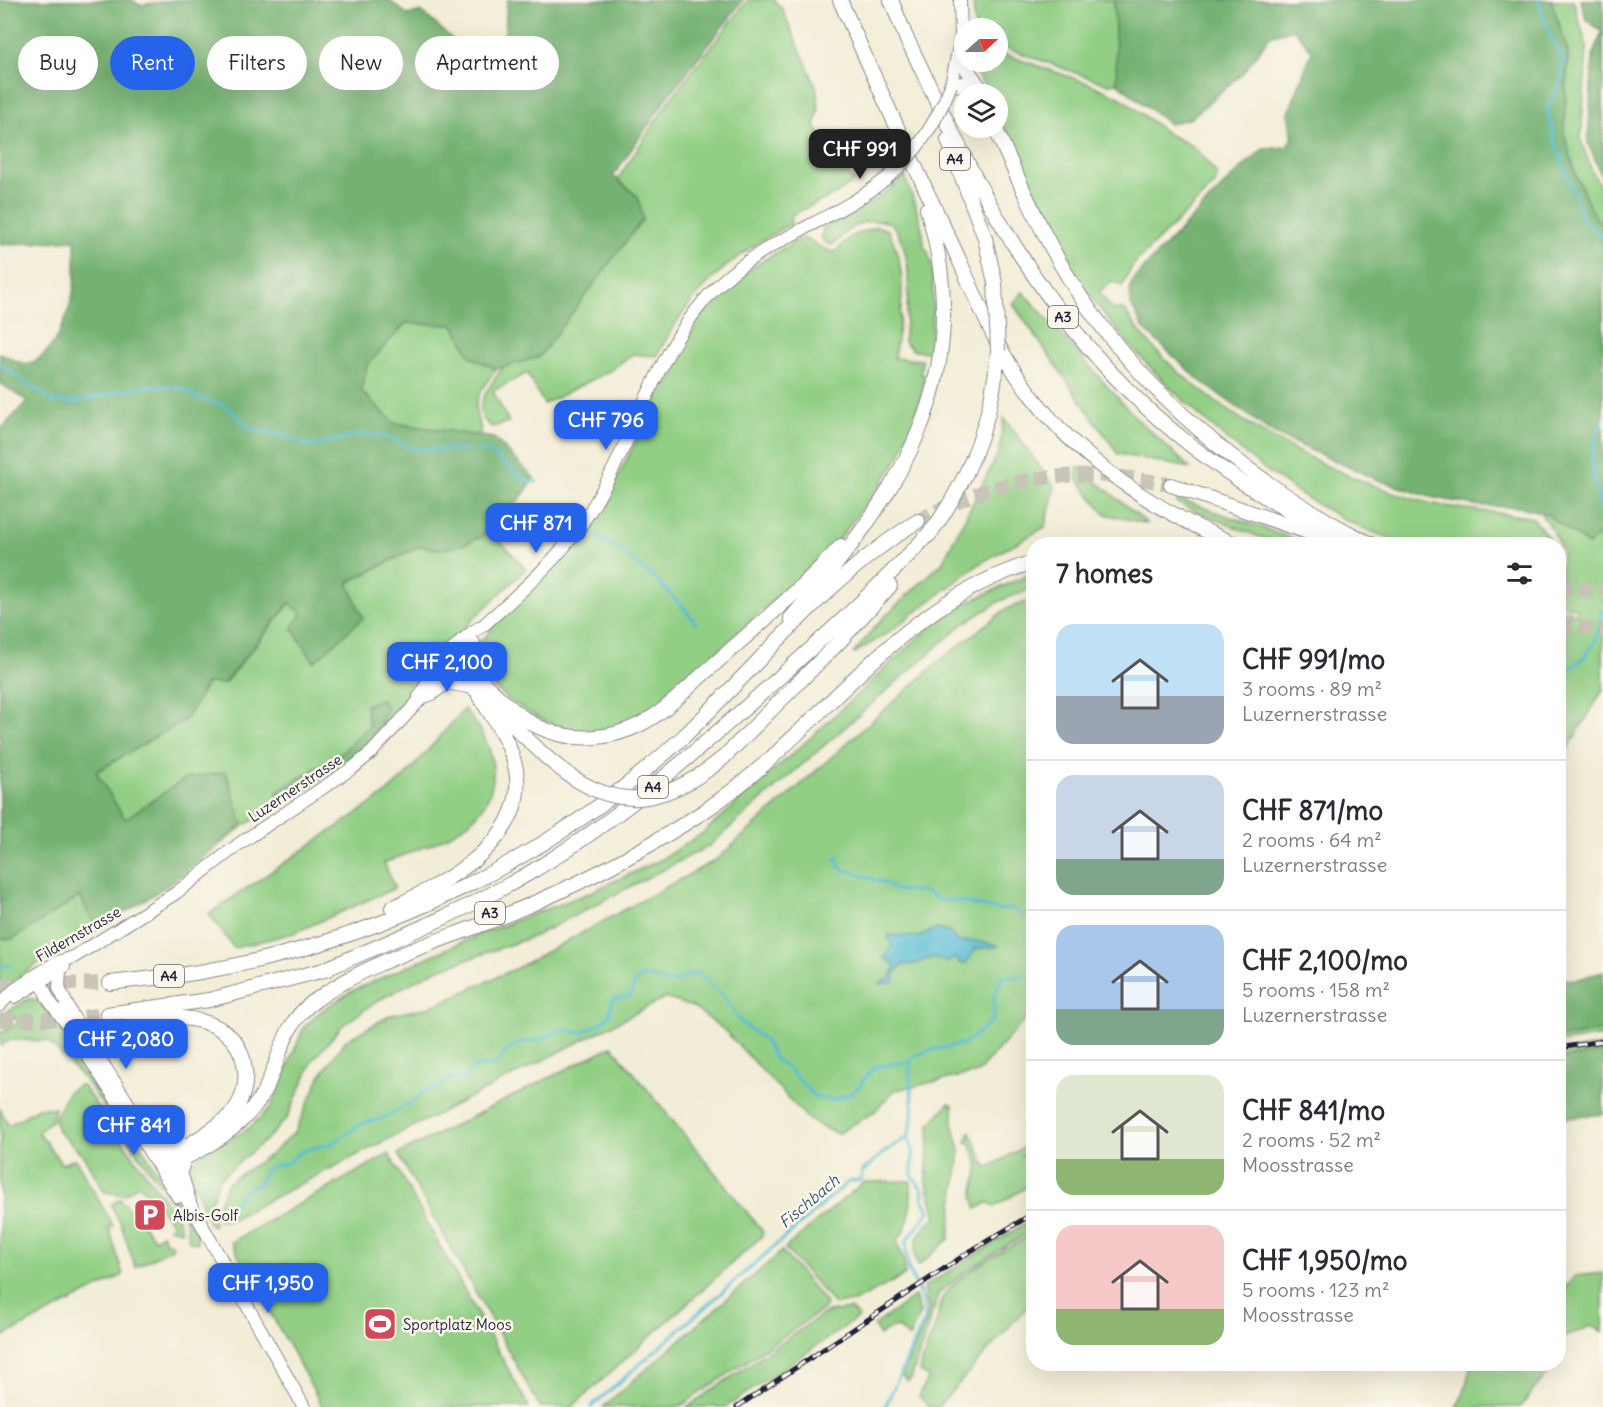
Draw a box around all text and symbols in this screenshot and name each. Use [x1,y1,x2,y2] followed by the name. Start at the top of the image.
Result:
[954,18,1008,72] north arrow
[954,18,1008,138] map controls
[18,36,98,90] chip: Buy
[110,36,195,90] chip: Rent
[207,36,307,90] chip: Filters
[319,36,403,90] chip: New
[415,36,559,90] chip: Apartment
[954,84,1008,138] button: layers
[805,129,915,180] pin: CHF 991
[823,136,897,161] text: CHF 991
[940,148,970,170] road number: A4
[1048,306,1078,328] road number: A3
[551,400,661,451] pin: CHF 796
[568,407,644,432] text: CHF 796
[481,503,591,554] pin: CHF 871
[500,510,572,535] text: CHF 871
[1056,557,1153,590] text: 7 homes
[1503,557,1536,590] icon: filters
[378,642,516,693] pin: CHF 2,100
[1242,643,1385,676] text: CHF 991/mo
[1104,648,1176,720] icon: home
[401,649,493,674] text: CHF 2,100
[1242,676,1382,701] text: 3 rooms · 89 m²
[1242,701,1387,726] text: Luzernerstrasse
[245,750,345,826] street label: Luzernerstrasse
[638,776,668,798] road number: A4
[1242,794,1383,827] text: CHF 871/mo
[1104,799,1176,871] icon: home
[1242,827,1382,852] text: 2 rooms · 64 m²
[1242,852,1387,877] text: Luzernerstrasse
[32,902,124,966] street label: Fildernstrasse
[475,902,505,924] road number: A3
[1242,944,1408,977] text: CHF 2,100/mo
[1104,949,1176,1021] icon: home
[154,965,184,987] road number: A4
[1242,977,1390,1002] text: 5 rooms · 158 m²
[1242,1002,1387,1027] text: Luzernerstrasse
[57,1019,195,1070] pin: CHF 2,080
[78,1026,174,1051] text: CHF 2,080
[1242,1094,1385,1127] text: CHF 841/mo
[1104,1099,1176,1171] icon: home
[79,1105,189,1156] pin: CHF 841
[97,1112,171,1137] text: CHF 841
[1242,1127,1381,1152] text: 2 rooms · 52 m²
[1242,1152,1354,1177] text: Moosstrasse
[775,1170,844,1232] water label: Fischbach
[132,1197,168,1233] parking icon: Albis-Golf
[173,1206,239,1225] place label: Albis-Golf
[1242,1244,1407,1277] text: CHF 1,950/mo
[1104,1249,1176,1321] icon: home
[199,1263,337,1314] pin: CHF 1,950
[222,1270,314,1295] text: CHF 1,950
[1242,1277,1389,1302] text: 5 rooms · 123 m²
[1242,1302,1354,1327] text: Moosstrasse
[362,1306,398,1342] sports icon: Sportplatz Moos
[403,1315,512,1334] place label: Sportplatz Moos

